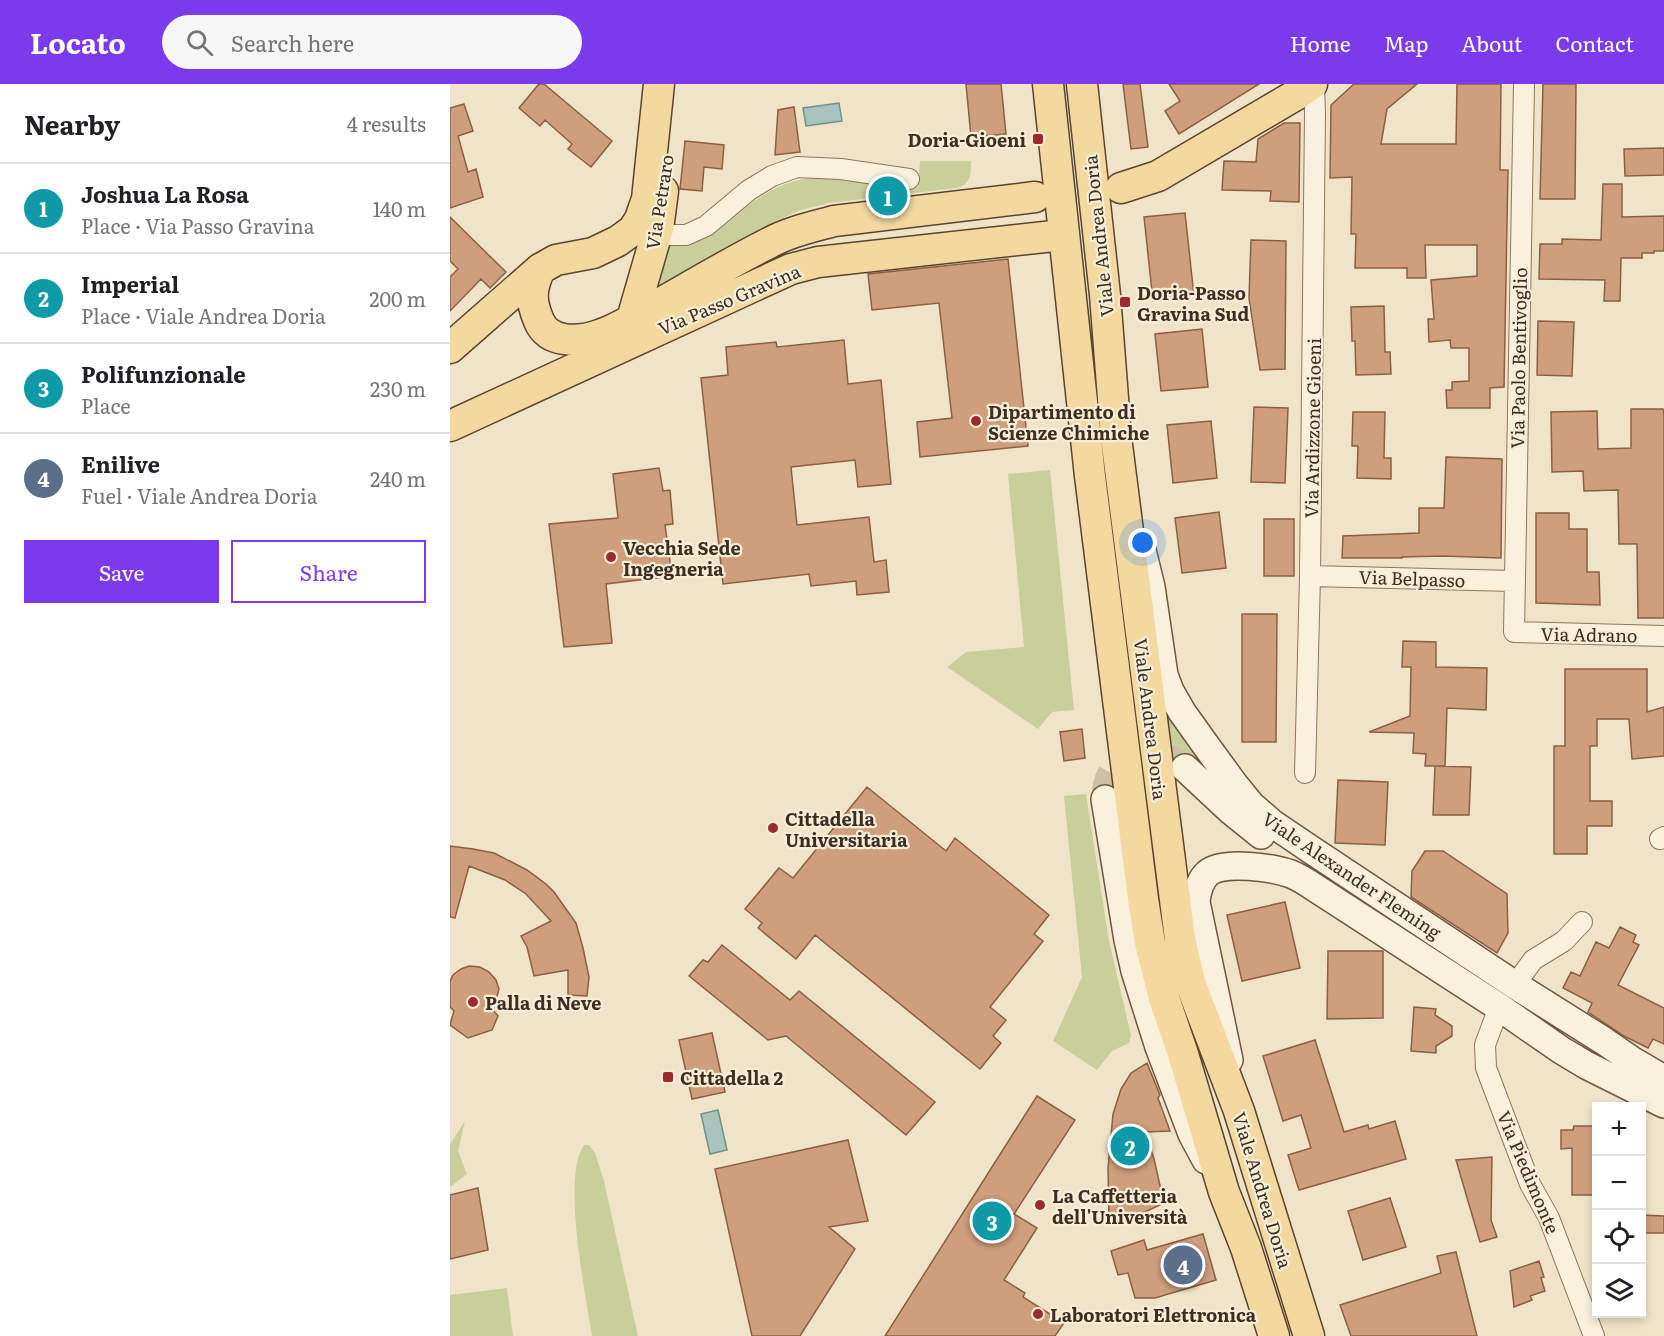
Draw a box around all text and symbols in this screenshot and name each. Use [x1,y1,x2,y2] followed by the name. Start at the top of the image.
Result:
[162,15,582,69] search box
[30,21,126,63] text: Locato
[183,26,216,59] icon: search
[231,26,354,59] text: Search here
[1290,27,1351,58] text: Home
[1384,27,1428,58] text: Map
[1461,27,1523,58] text: About
[1556,27,1634,58] text: Contact
[24,104,120,143] text: Nearby
[347,108,426,138] text: 4 results
[908,126,1026,153] place label: Doria-Gioeni
[1031,132,1045,146] marker: Doria-Gioeni
[638,152,680,252] street label: Via Petraro
[1076,154,1120,318] street label: Viale Andrea Doria
[868,174,908,218] pin: 1
[81,177,249,210] text: Joshua La Rosa
[39,193,48,223] text: 1
[373,193,426,223] text: 140 m
[81,210,315,240] text: Place · Via Passo Gravina
[654,257,805,341] street label: Via Passo Gravina
[81,267,179,300] text: Imperial
[1503,267,1533,449] street label: Via Paolo Bentivoglio
[1137,279,1249,327] place label: Doria-Passo Gravina Sud
[38,283,49,313] text: 2
[369,283,426,313] text: 200 m
[1118,295,1132,309] marker: Doria-Passo Gravina Sud
[81,300,326,330] text: Place · Viale Andrea Doria
[1297,338,1327,518] street label: Via Ardizzone Gioeni
[81,357,246,390] text: Polifunzionale
[38,373,49,403] text: 3
[370,373,426,403] text: 230 m
[81,390,131,420] text: Place
[988,398,1150,446] place label: Dipartimento di Scienze Chimiche
[969,414,983,428] marker: Dipartimento di Scienze Chimiche
[81,447,160,480] text: Enilive
[37,463,50,493] text: 4
[370,463,426,493] text: 240 m
[81,480,318,510] text: Fuel · Viale Andrea Doria
[1128,528,1157,557] your location
[623,534,741,582] place label: Vecchia Sede Ingegneria
[24,540,219,603] button: Save
[231,540,426,603] button: Share
[604,550,618,564] marker: Vecchia Sede Ingegneria
[1358,563,1466,593] street label: Via Belpasso
[1540,620,1638,648] street label: Via Adrano
[1128,637,1174,802] street label: Viale Andrea Doria
[785,805,908,853] place label: Cittadella Universitaria
[1257,805,1448,946] street label: Viale Alexander Fleming
[766,821,780,835] marker: Cittadella Universitaria
[485,989,601,1016] place label: Palla di Neve
[466,995,480,1009] marker: Palla di Neve
[680,1064,784,1091] place label: Cittadella 2
[661,1070,675,1084] marker: Cittadella 2
[1592,1102,1646,1318] map controls
[1592,1102,1646,1156] button: +
[1491,1106,1567,1238] street label: Via Piedimonte
[1226,1108,1300,1272] street label: Viale Andrea Doria
[1110,1124,1150,1168] pin: 2
[1592,1156,1646,1210] button: −
[1052,1182,1188,1230] place label: La Caffetteria dell'Università
[972,1198,1012,1244] pin: 3
[1033,1198,1047,1212] marker: La Caffetteria dell'Università
[1592,1210,1646,1264] button: locate
[1164,1242,1202,1288] pin: 4
[1592,1264,1646,1318] button: layers
[1050,1301,1257,1328] place label: Laboratori Elettronica
[1031,1307,1045,1321] marker: Laboratori Elettronica

